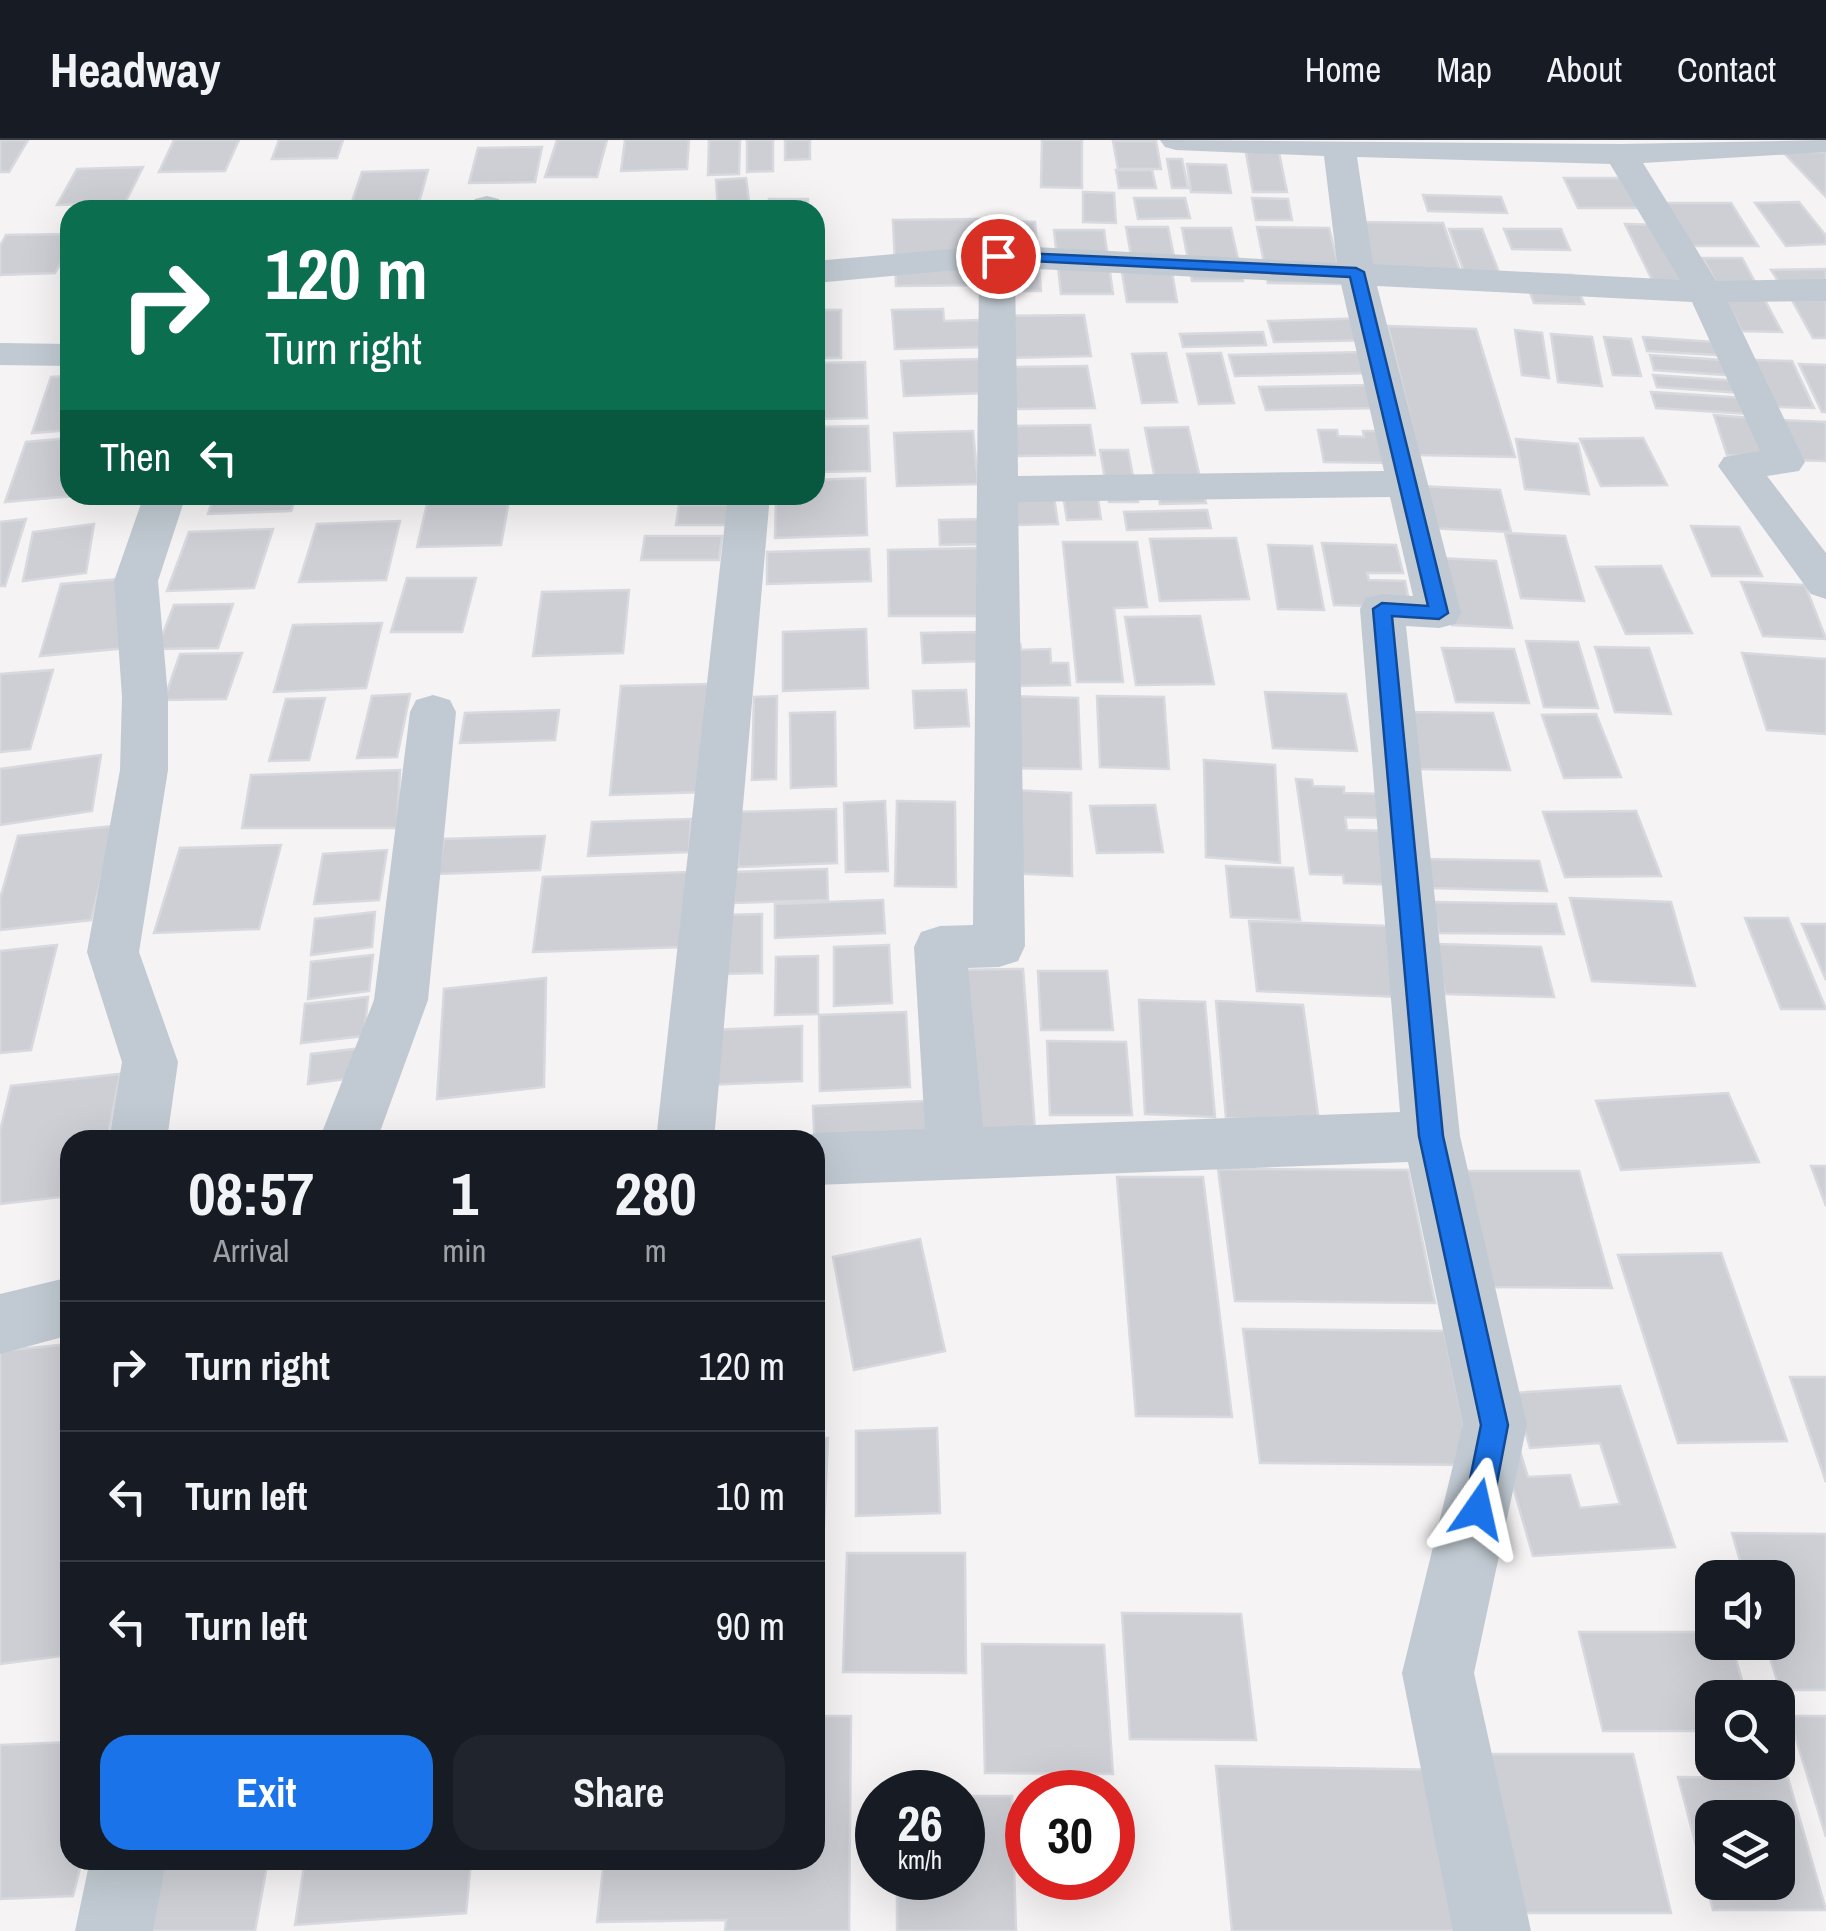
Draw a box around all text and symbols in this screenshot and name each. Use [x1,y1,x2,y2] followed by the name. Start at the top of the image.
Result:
[50,37,221,102] text: Headway
[1305,46,1381,93] text: Home
[1436,46,1492,93] text: Map
[1547,46,1622,93] text: About
[1677,46,1776,93] text: Contact
[956,214,1041,299] pin
[265,227,428,321] text: 120 m
[971,229,1026,284] icon: arrive
[100,240,230,370] icon: right
[265,317,422,378] text: Turn right
[191,430,246,485] icon: left
[100,432,171,483] text: Then
[188,1153,314,1234] text: 08:57
[451,1153,478,1234] text: 1
[615,1153,697,1234] text: 280
[213,1229,289,1272] text: Arrival
[442,1229,486,1272] text: min
[645,1229,667,1272] text: m
[100,1339,155,1394] icon: right
[185,1341,330,1392] text: Turn right
[698,1341,785,1392] text: 120 m
[1426,1457,1530,1561] position arrow
[100,1469,155,1524] icon: left
[185,1471,307,1522] text: Turn left
[716,1471,785,1522] text: 10 m
[1695,1560,1795,1900] map controls
[1695,1560,1795,1660] button: sound
[100,1599,155,1654] icon: left
[185,1601,307,1652] text: Turn left
[716,1601,785,1652] text: 90 m
[1695,1680,1795,1780] button: search
[100,1735,433,1850] button: Exit
[453,1735,785,1850] button: Share
[1005,1770,1135,1900] speed limit sign: 30
[897,1789,943,1857] text: 26
[1695,1800,1795,1900] button: layers
[898,1843,942,1877] text: km/h

